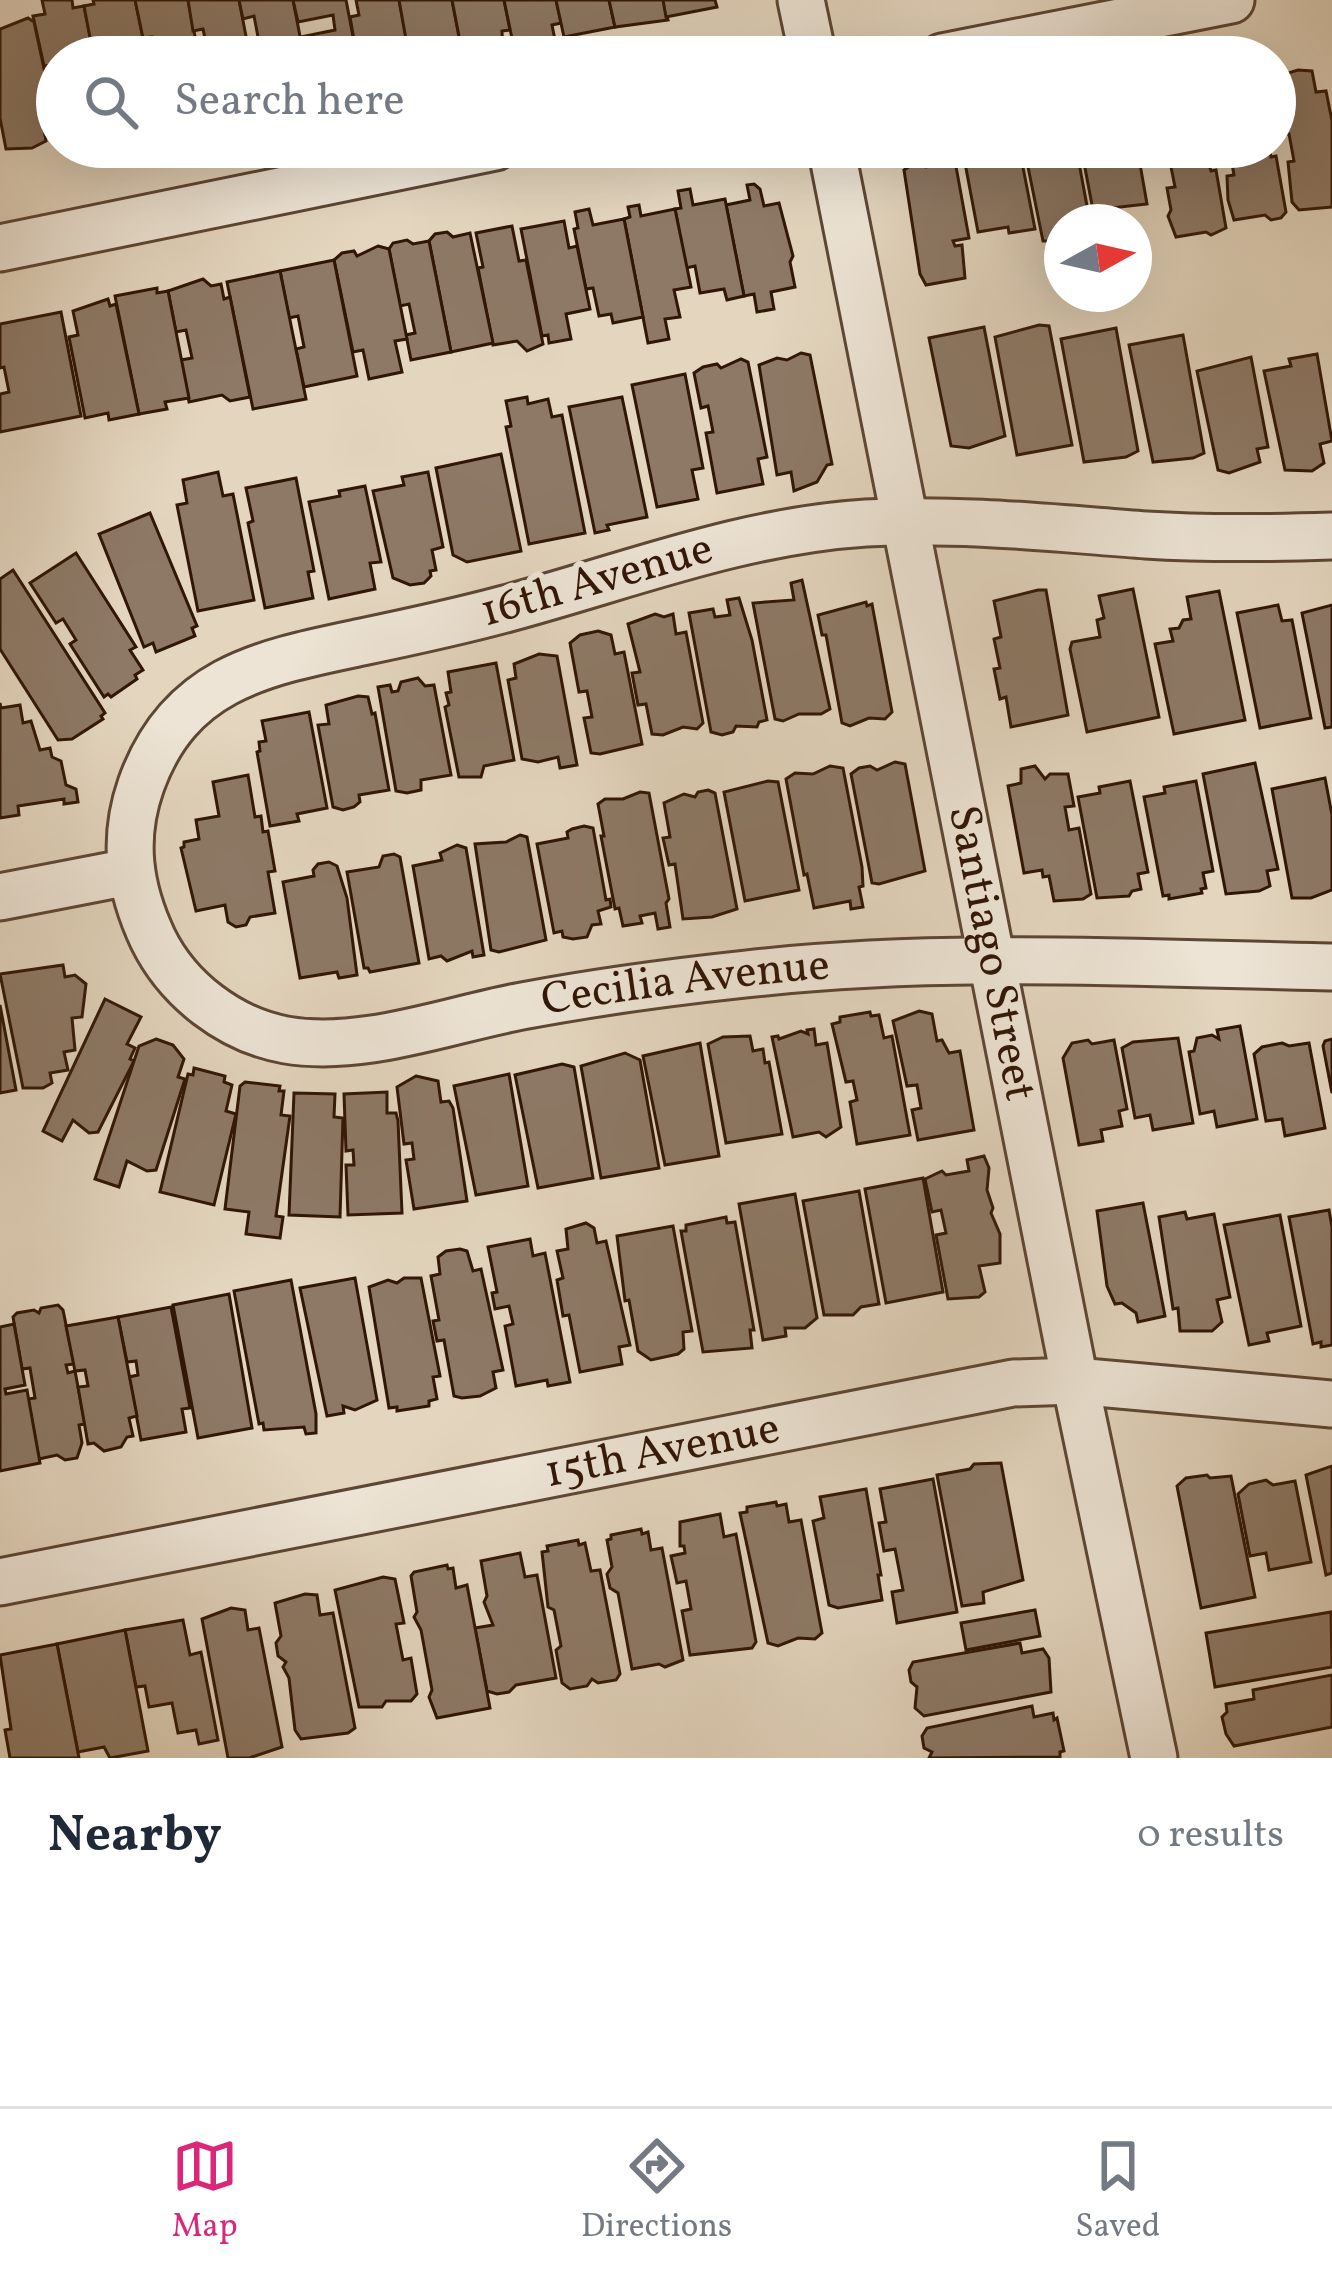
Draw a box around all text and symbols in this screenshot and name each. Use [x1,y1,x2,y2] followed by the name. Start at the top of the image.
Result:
[36,36,1296,168] search box
[78,69,144,135] icon: search
[174,71,405,134] text: Search here
[1044,204,1152,312] north arrow
[473,519,721,645] street label: 16th Avenue
[930,800,1050,1107] street label: Santiago Street
[537,935,832,1033] street label: Cecilia Avenue
[539,1398,785,1506] street label: 15th Avenue
[48,1801,222,1872] text: Nearby
[1137,1809,1284,1863] text: 0 results
[172,2133,238,2251] tab: Map
[581,2133,732,2251] tab: Directions
[1075,2133,1160,2251] tab: Saved

